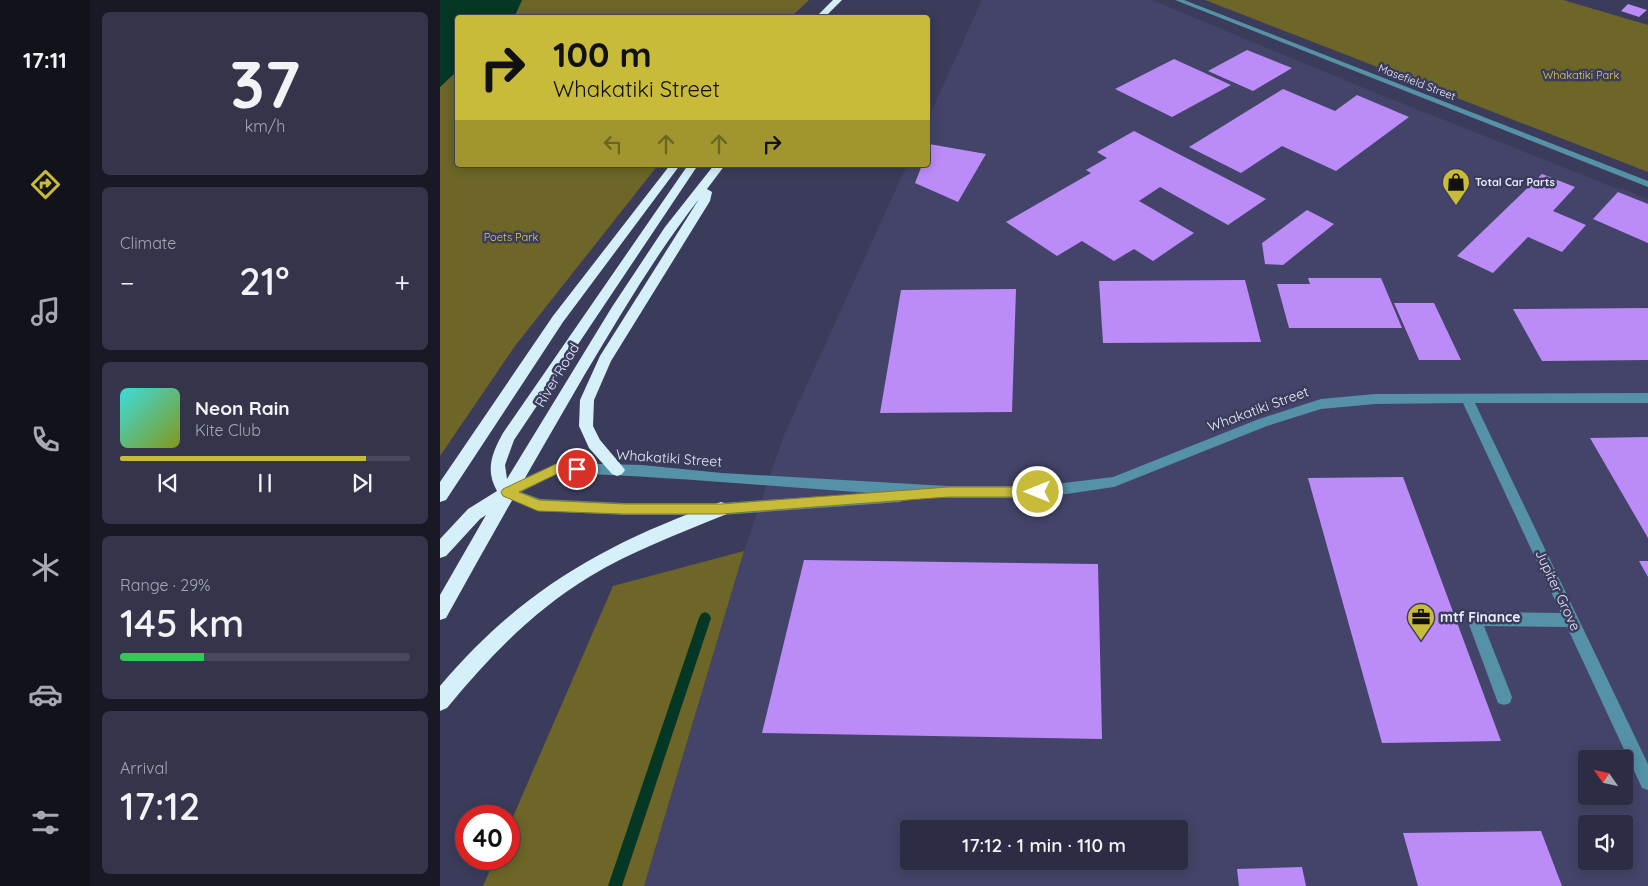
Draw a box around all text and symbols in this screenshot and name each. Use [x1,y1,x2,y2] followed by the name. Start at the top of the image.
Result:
[553,32,652,76] text: 100 m
[470,35,535,100] icon: right
[230,43,300,124] text: 37
[23,46,67,74] text: 17:11
[1376,61,1458,103] street label: Masefield Street
[1543,68,1619,82] park label: Whakatiki Park
[553,75,720,103] text: Whakatiki Street
[245,116,285,136] text: km/h
[599,130,627,158] icon: left
[652,130,680,158] icon: ahead
[705,130,733,158] icon: ahead
[758,130,786,158] icon: right
[28,167,63,202] icon: directions
[1441,167,1471,206] shop icon: Total Car Parts
[1475,175,1555,189] place label: Total Car Parts
[484,230,538,244] park label: Poets Park
[120,233,176,253] text: Climate
[239,257,289,305] text: 21°
[120,265,135,300] text: −
[394,265,410,300] text: +
[28,294,63,329] icon: music
[531,340,583,410] street label: River Road
[1205,382,1311,436] street label: Whakatiki Street
[195,396,290,420] text: Neon Rain
[195,420,261,440] text: Kite Club
[28,422,63,457] icon: phone
[615,445,723,471] street label: Whakatiki Street
[556,448,598,490] pin
[563,455,591,483] icon: arrive
[1011,465,1063,517] position arrow
[154,469,182,497] icon: previous
[251,469,279,497] icon: pause
[348,469,376,497] icon: next
[1531,546,1585,634] street label: Jupiter Grove
[28,550,63,585] icon: climate
[120,575,211,595] text: Range · 29%
[120,599,244,647] text: 145 km
[1406,602,1436,641] office icon: mtf Finance
[1440,608,1521,626] place label: mtf Finance
[28,677,63,712] icon: car
[1578,750,1632,805] north arrow
[1578,750,1633,870] map controls
[120,758,168,778] text: Arrival
[120,782,200,830] text: 17:12
[28,805,63,840] icon: filters
[455,805,520,870] speed limit sign: 40
[1578,815,1633,870] button: sound
[962,833,1126,857] text: 17:12 · 1 min · 110 m

